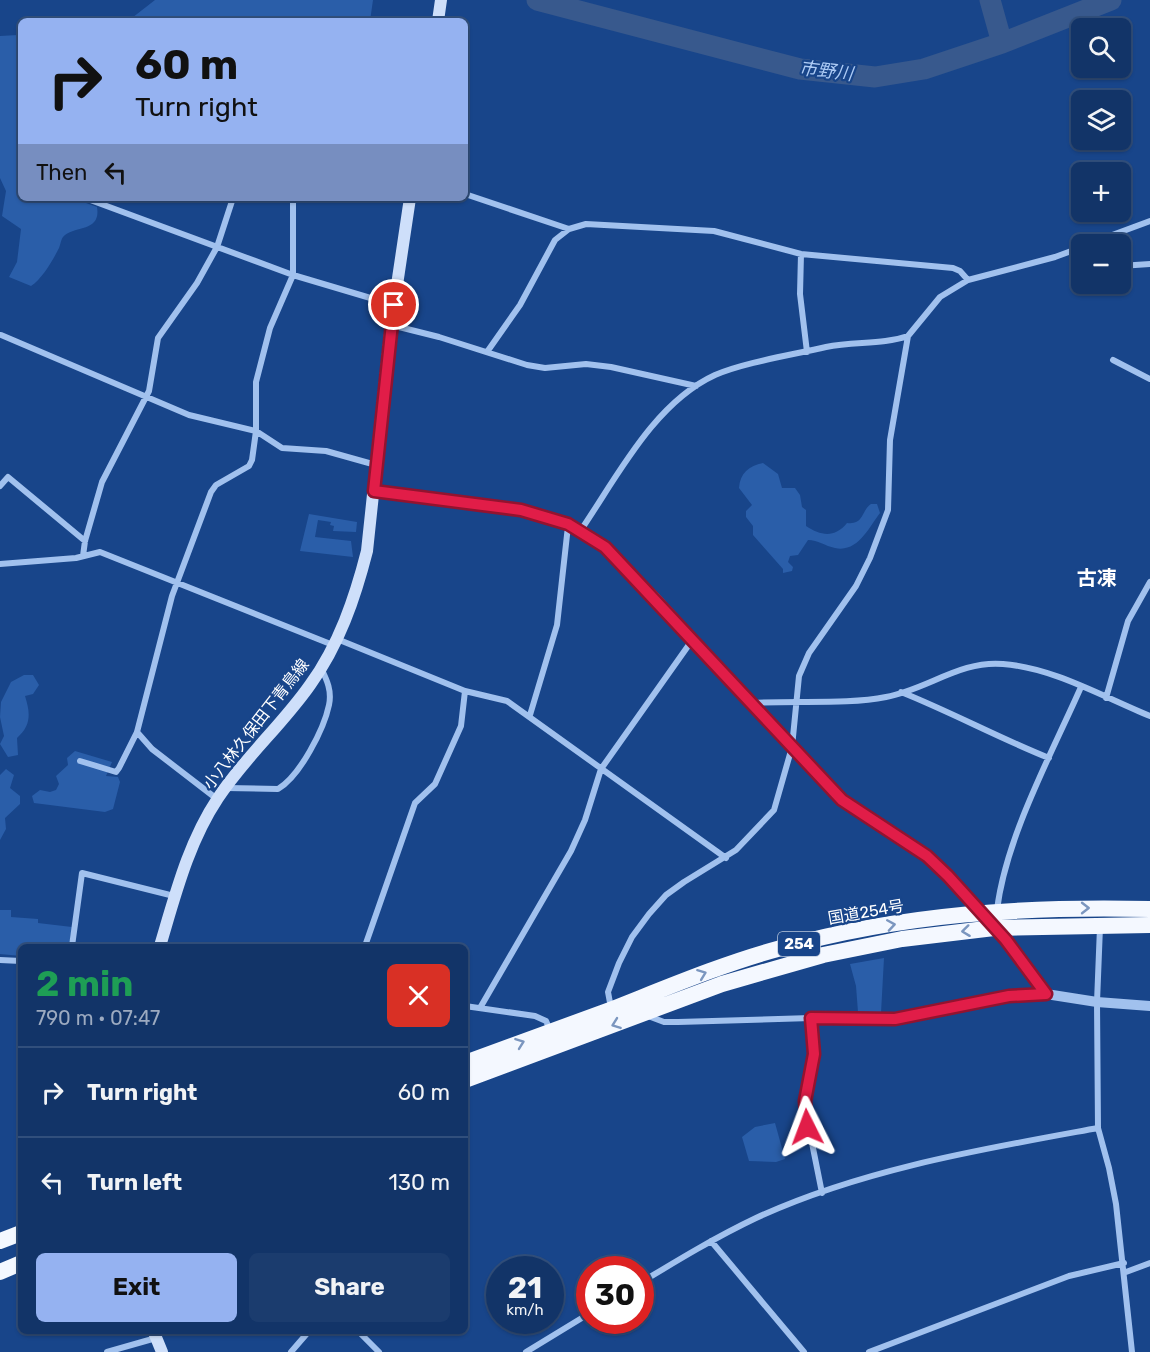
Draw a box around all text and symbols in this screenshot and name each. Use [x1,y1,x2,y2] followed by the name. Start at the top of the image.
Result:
[1071,18,1131,294] map controls
[1071,18,1131,78] button: search
[135,40,238,90] text: 60 m
[36,42,114,120] icon: right
[798,57,856,85] water label: 市野川
[1071,90,1131,150] button: layers
[135,91,258,123] text: Turn right
[99,156,132,189] icon: left
[36,159,87,186] text: Then
[1071,162,1131,222] button: +
[1071,234,1131,294] button: −
[368,279,419,330] pin
[377,288,410,321] icon: arrive
[1077,566,1117,590] district label: 古凍
[199,655,313,793] street label: 小八林久保田下青鳥線
[827,896,905,928] street label: 国道254号
[1080,901,1089,914] one-way arrow
[885,919,895,932] one-way arrow
[961,925,970,937] one-way arrow
[778,932,820,956] road number: 254
[36,962,134,1005] text: 2 min
[387,964,450,1027] button: close
[696,969,707,981] one-way arrow
[36,1006,160,1030] text: 790 m · 07:47
[611,1016,622,1029] one-way arrow
[514,1037,525,1050] one-way arrow
[36,1076,69,1109] icon: right
[87,1079,197,1106] text: Turn right
[398,1079,450,1106] text: 60 m
[775,1095,839,1159] position arrow
[36,1166,69,1199] icon: left
[87,1169,182,1196] text: Turn left
[388,1169,450,1196] text: 130 m
[36,1253,237,1322] button: Exit
[249,1253,450,1322] button: Share
[576,1256,654,1334] speed limit sign: 30
[508,1270,542,1306] text: 21
[506,1301,544,1319] text: km/h

